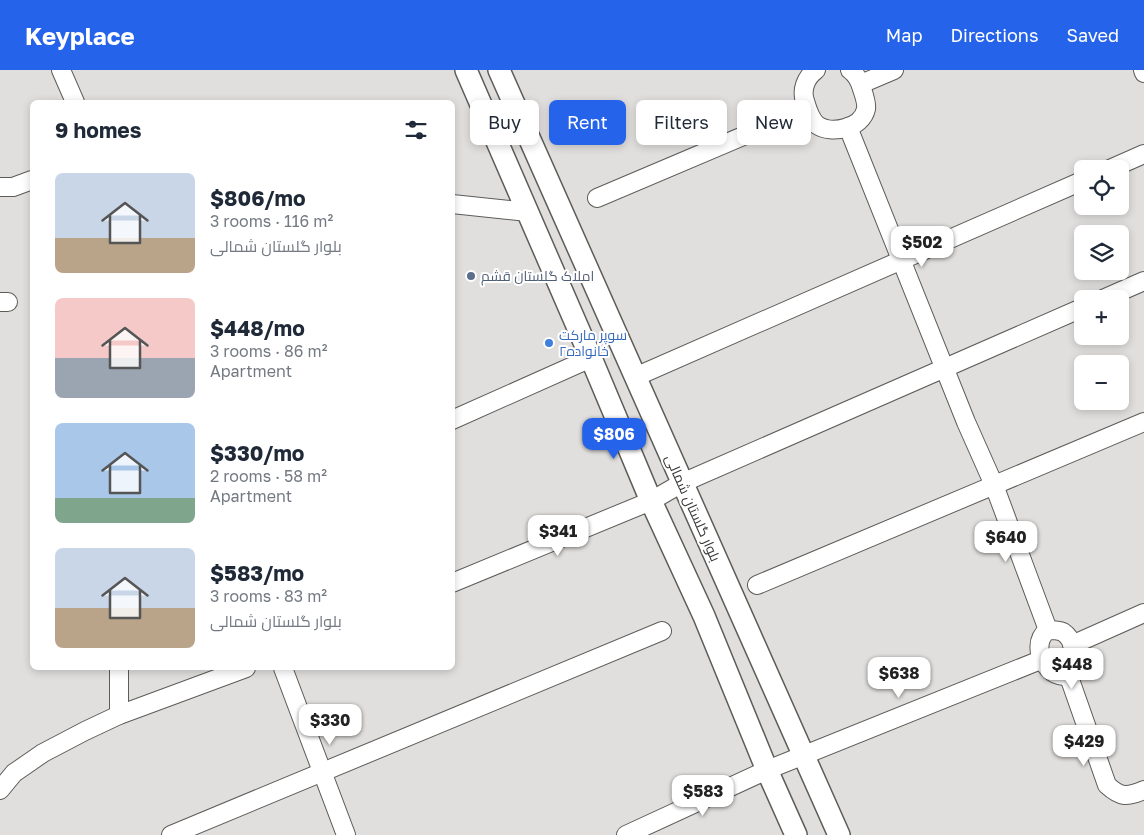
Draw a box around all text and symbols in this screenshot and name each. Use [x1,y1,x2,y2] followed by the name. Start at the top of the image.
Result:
[25,21,135,50] text: Keyplace
[886,24,922,46] text: Map
[950,24,1038,46] text: Directions
[1066,24,1119,46] text: Saved
[470,100,539,145] chip: Buy
[549,100,626,145] chip: Rent
[636,100,727,145] chip: Filters
[737,100,811,145] chip: New
[402,116,430,144] icon: filters
[55,117,141,143] text: 9 homes
[1074,160,1129,410] map controls
[1074,160,1129,215] button: locate
[210,185,306,211] text: $806/mo
[95,193,155,253] icon: home
[210,211,333,231] text: 3 rooms · 116 m²
[1074,225,1129,280] button: layers
[892,226,952,268] pin: $502
[902,232,942,252] text: $502
[210,236,342,256] text: بلوار گلستان شمالی
[481,267,594,286] place label: املاک گلستان قشم
[465,270,477,282] marker: املاک گلستان قشم
[1074,290,1129,345] button: +
[210,315,305,341] text: $448/mo
[95,318,155,378] icon: home
[559,326,627,359] place label: سوپر ماركت خانواده٢
[543,337,555,349] marker: سوپر ماركت خانواده٢
[210,341,327,361] text: 3 rooms · 86 m²
[1074,355,1129,410] button: −
[210,361,292,381] text: Apartment
[584,418,644,460] pin: $806
[593,424,635,444] text: $806
[210,440,304,466] text: $330/mo
[95,443,155,503] icon: home
[662,452,725,564] street label: بلوار گلستان شمالی
[210,466,327,486] text: 2 rooms · 58 m²
[210,486,292,506] text: Apartment
[528,514,588,557] pin: $341
[976,520,1036,563] pin: $640
[539,521,577,541] text: $341
[985,527,1027,547] text: $640
[210,560,304,586] text: $583/mo
[95,568,155,628] icon: home
[210,586,327,606] text: 3 rooms · 83 m²
[210,611,342,631] text: بلوار گلستان شمالی
[1042,648,1102,690] pin: $448
[1052,654,1092,674] text: $448
[869,656,929,699] pin: $638
[879,663,919,683] text: $638
[300,704,360,746] pin: $330
[310,710,350,730] text: $330
[1054,724,1114,767] pin: $429
[1064,731,1104,751] text: $429
[673,774,733,817] pin: $583
[683,781,723,801] text: $583

